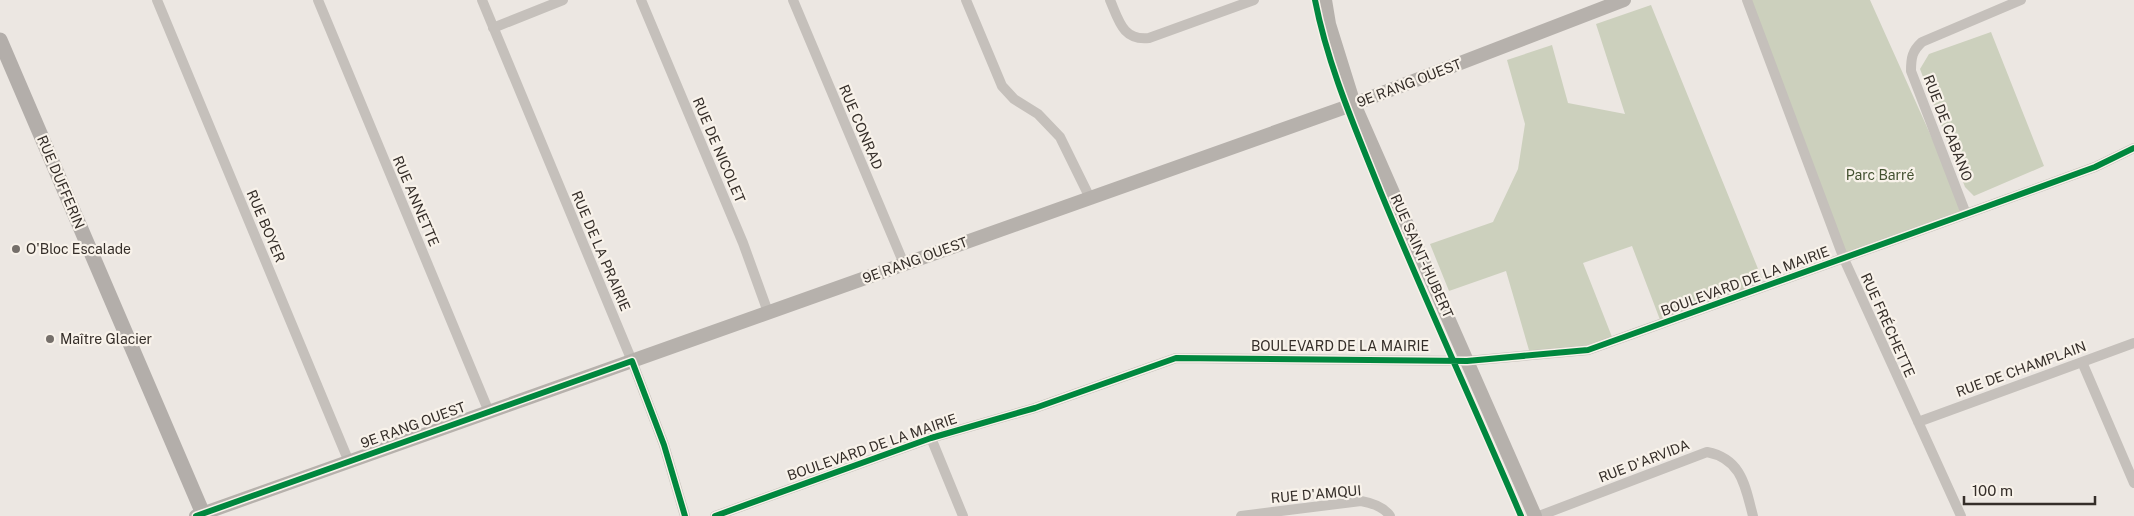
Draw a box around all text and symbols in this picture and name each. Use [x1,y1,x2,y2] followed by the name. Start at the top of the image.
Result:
[1355,56,1463,110] street label: 9E RANG OUEST
[1920,73,1976,183] street label: RUE DE CABANO
[836,82,886,172] street label: RUE CONRAD
[690,95,748,205] street label: RUE DE NICOLET
[34,133,88,231] street label: RUE DUFFERIN
[390,153,442,249] street label: RUE ANNETTE
[1846,167,1914,183] park label: Parc Barré
[244,187,288,265] street label: RUE BOYER
[568,189,634,313] street label: RUE DE LA PRAIRIE
[1387,192,1457,320] street label: RUE SAINT-HUBERT
[860,234,970,286] street label: 9E RANG OUEST
[26,241,131,257] place label: O'Bloc Escalade
[10,243,22,255] marker: O'Bloc Escalade
[1659,243,1831,319] street label: BOULEVARD DE LA MAIRIE
[1858,270,1919,380] street label: RUE FRÉCHETTE
[60,331,152,347] place label: Maître Glacier
[44,333,56,345] marker: Maître Glacier
[1251,338,1429,354] street label: BOULEVARD DE LA MAIRIE
[1954,338,2088,400] street label: RUE DE CHAMPLAIN
[358,399,468,451] street label: 9E RANG OUEST
[785,410,959,484] street label: BOULEVARD DE LA MAIRIE
[1596,436,1692,486] street label: RUE D'ARVIDA
[1964,474,2095,506] scale bar
[1270,482,1362,506] street label: RUE D'AMQUI
[1972,482,2013,499] text: 100 m

